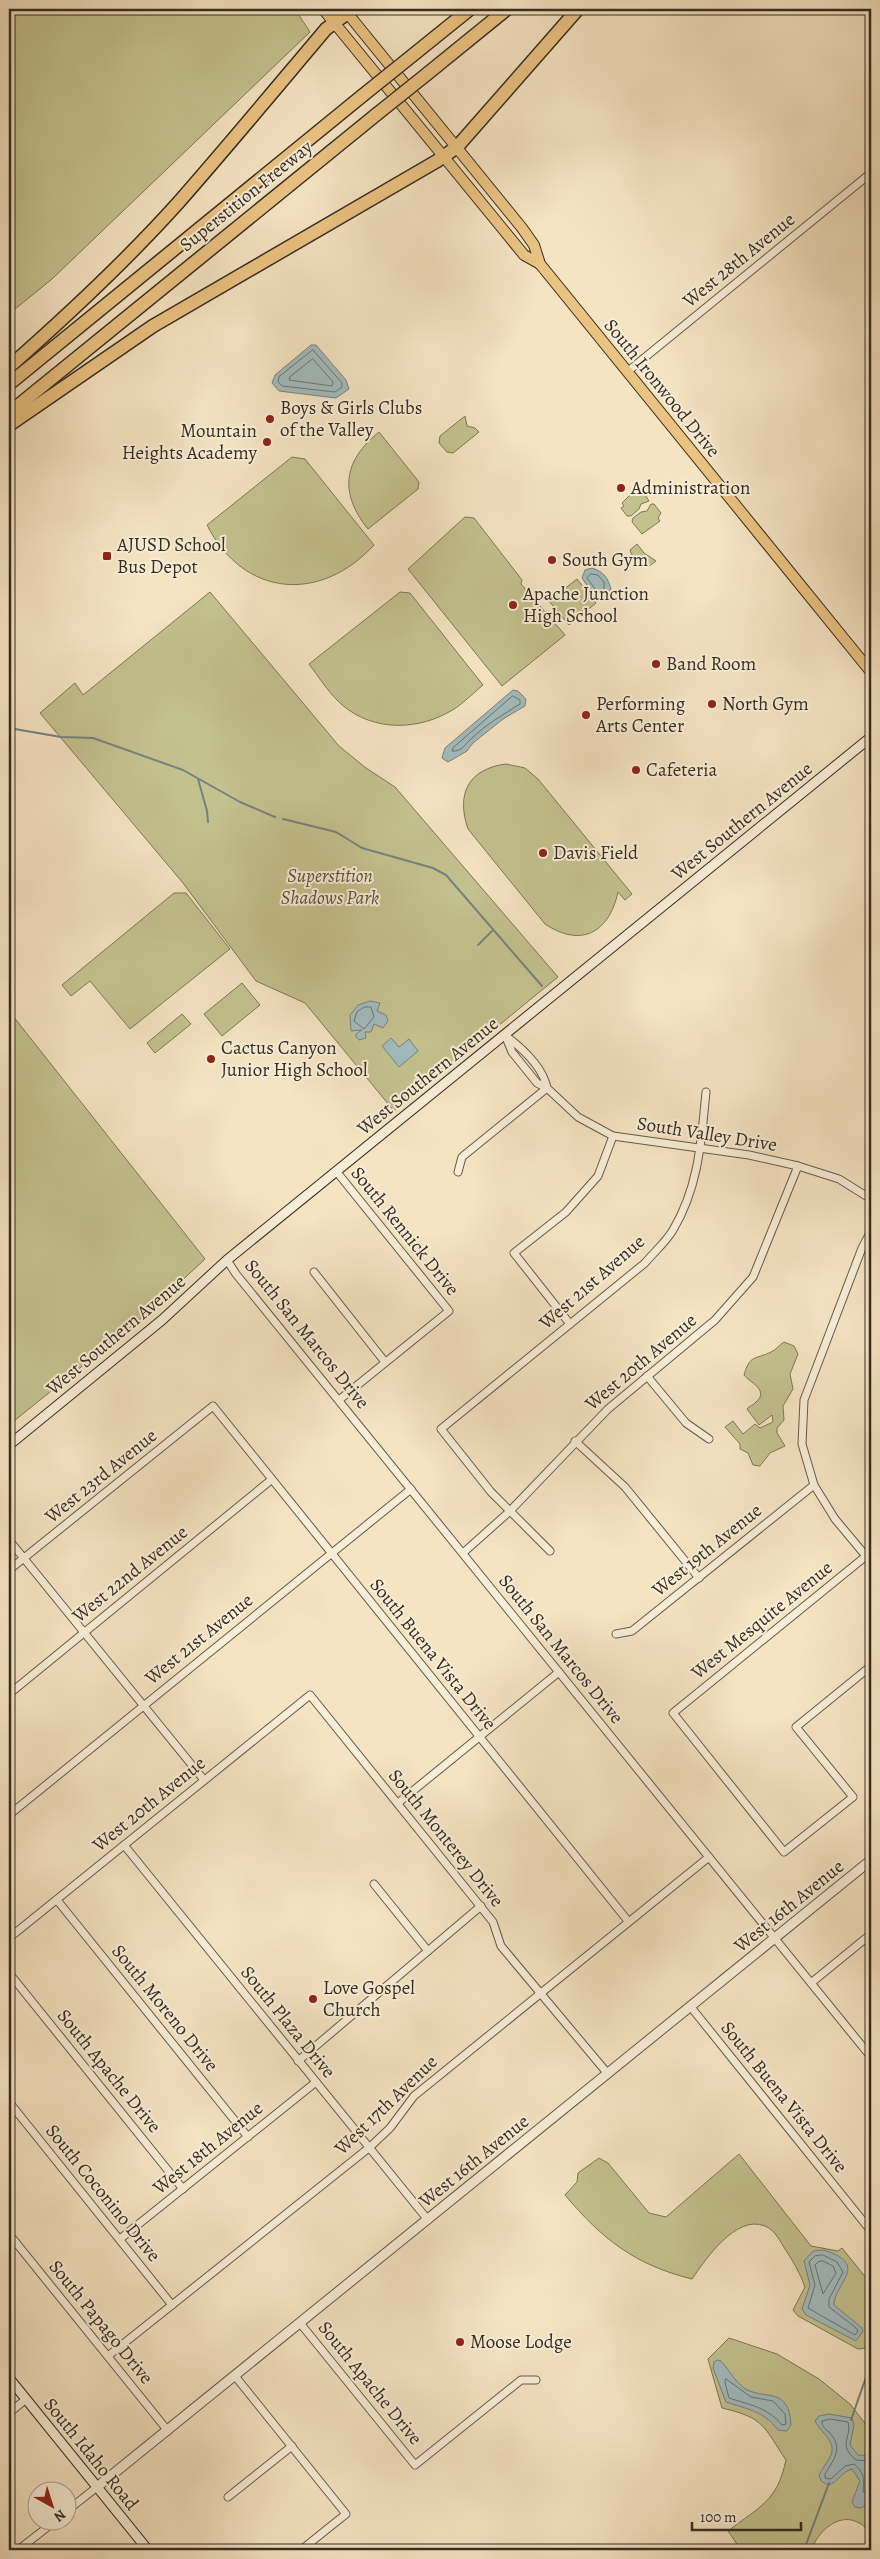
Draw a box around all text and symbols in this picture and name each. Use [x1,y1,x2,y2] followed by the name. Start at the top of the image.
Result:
[174,134,318,258] street label: Superstition Freeway
[677,207,801,314] street label: West 28th Avenue
[598,313,726,463] street label: South Ironwood Drive
[280,395,422,443] place label: Boys & Girls Clubs of the Valley
[264,413,276,425] marker: Boys & Girls Clubs of the Valley
[122,418,258,466] place label: Mountain Heights Academy
[261,436,273,448] marker: Mountain Heights Academy
[630,475,750,501] place label: Administration
[615,482,627,494] marker: Administration
[116,532,226,580] place label: AJUSD School Bus Depot
[562,547,648,573] place label: South Gym
[101,550,113,562] marker: AJUSD School Bus Depot
[546,554,558,566] marker: South Gym
[522,581,649,629] place label: Apache Junction High School
[507,599,519,611] marker: Apache Junction High School
[666,651,757,677] place label: Band Room
[650,658,662,670] marker: Band Room
[595,691,686,739] place label: Performing Arts Center
[722,691,809,717] place label: North Gym
[706,698,718,710] marker: North Gym
[580,709,592,721] marker: Performing Arts Center
[665,756,818,887] street label: West Southern Avenue
[646,757,718,783] place label: Cafeteria
[630,764,642,776] marker: Cafeteria
[553,840,639,866] place label: Davis Field
[537,847,549,859] marker: Davis Field
[281,863,379,911] park label: Superstition Shadows Park
[351,1011,504,1142] street label: West Southern Avenue
[221,1035,368,1083] place label: Cactus Canyon Junior High School
[205,1053,217,1065] marker: Cactus Canyon Junior High School
[635,1110,779,1158] street label: South Valley Drive
[345,1161,465,1301] street label: South Rennick Drive
[533,1229,650,1336] street label: West 21st Avenue
[239,1254,375,1414] street label: South San Marcos Drive
[40,1269,191,1402] street label: West Southern Avenue
[579,1308,702,1417] street label: West 20th Avenue
[39,1423,162,1530] street label: West 23rd Avenue
[646,1498,767,1603] street label: West 19th Avenue
[66,1519,193,1629] street label: West 22nd Avenue
[685,1555,838,1686] street label: West Mesquite Avenue
[493,1569,629,1729] street label: South San Marcos Drive
[364,1573,502,1735] street label: South Buena Vista Drive
[139,1587,259,1691] street label: West 21st Avenue
[86,1750,211,1858] street label: West 20th Avenue
[382,1764,510,1912] street label: South Monterey Drive
[728,1854,849,1959] street label: West 16th Avenue
[106,1939,224,2077] street label: South Moreno Drive
[235,1960,341,2084] street label: South Plaza Drive
[323,1975,415,2023] place label: Love Gospel Church
[307,1993,319,2005] marker: Love Gospel Church
[51,2004,167,2138] street label: South Apache Drive
[715,2016,853,2178] street label: South Buena Vista Drive
[328,2049,443,2161] street label: West 17th Avenue
[147,2095,269,2201] street label: West 18th Avenue
[413,2109,534,2214] street label: West 16th Avenue
[39,2119,167,2267] street label: South Coconino Drive
[43,2254,159,2390] street label: South Papago Drive
[312,2316,428,2450] street label: South Apache Drive
[470,2329,572,2355] place label: Moose Lodge
[454,2336,466,2348] marker: Moose Lodge
[37,2392,145,2516] street label: South Idaho Road
[28,2482,78,2532] north arrow
[692,2499,801,2531] scale bar
[50,2505,70,2526] text: N
[700,2507,737,2527] text: 100 m

